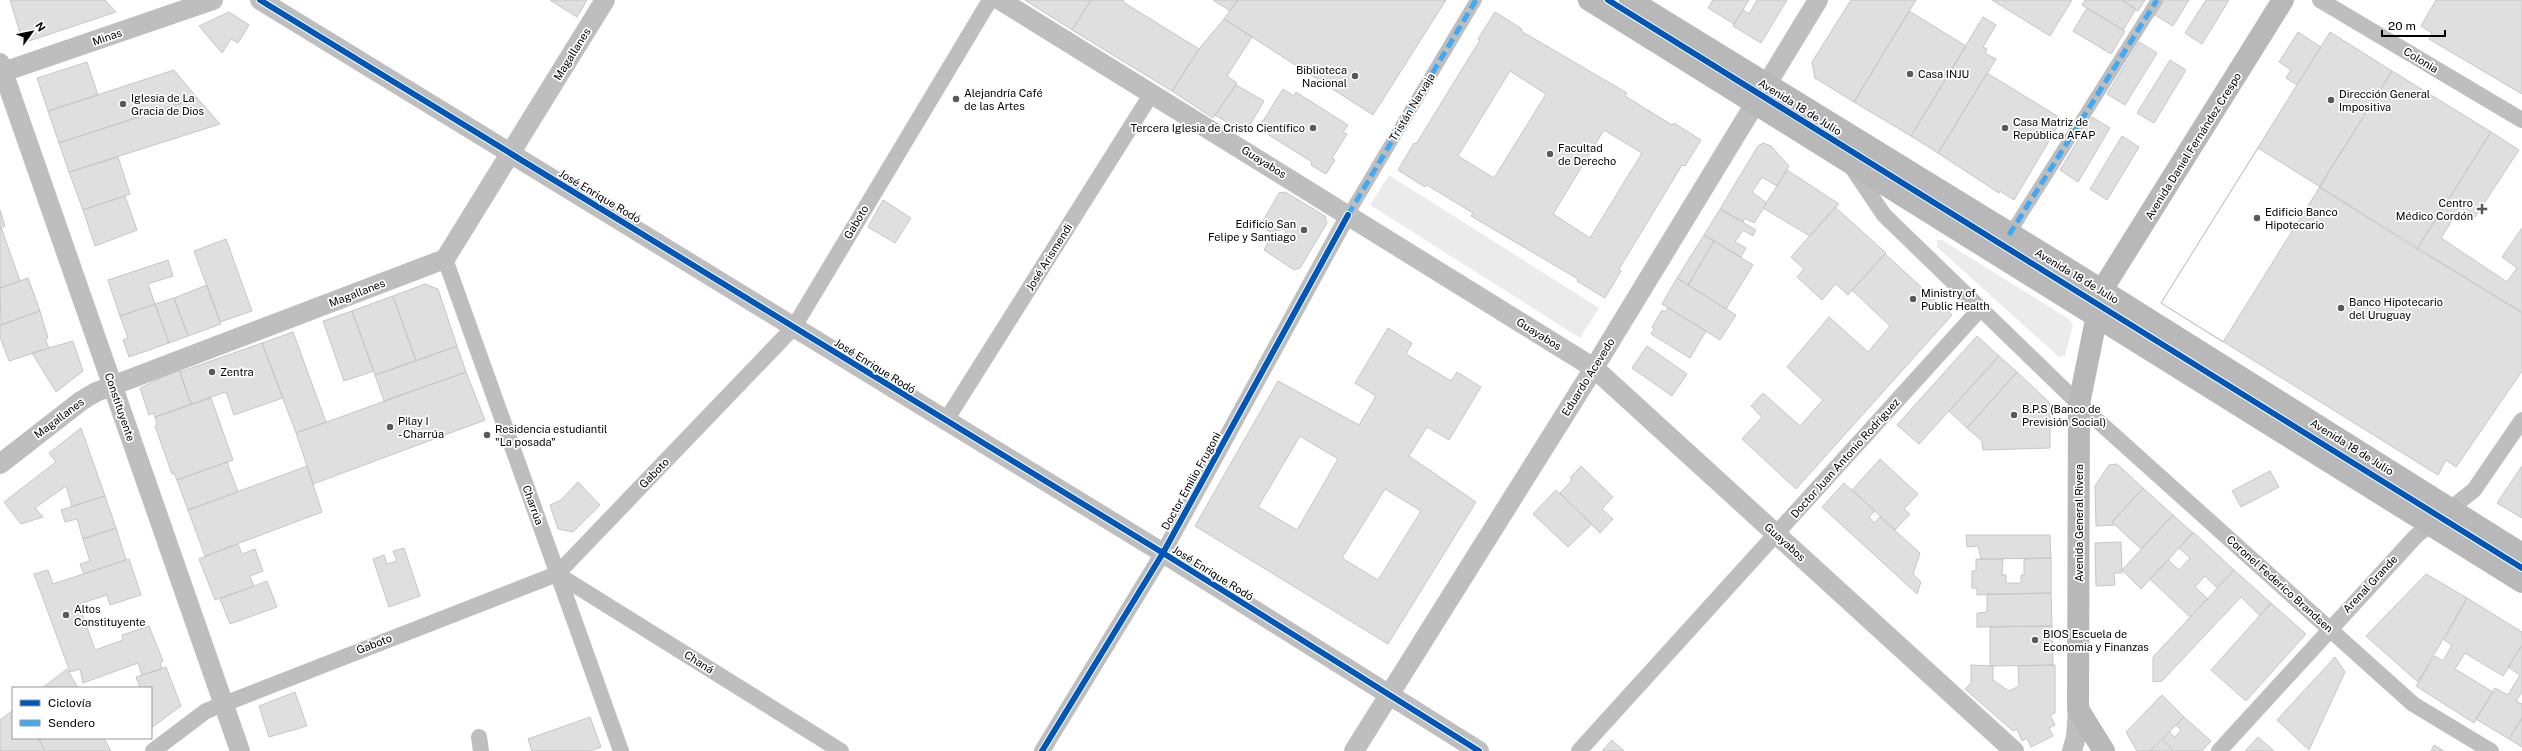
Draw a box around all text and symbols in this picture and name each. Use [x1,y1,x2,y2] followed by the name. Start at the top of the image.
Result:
[12,12,52,52] north arrow
[2382,12,2445,38] scale bar
[2388,19,2416,33] text: 20 m
[33,20,48,33] text: N
[551,25,593,82] street label: Magallanes
[91,26,124,48] street label: Minas
[2402,45,2440,75] street label: Colonia
[1296,64,1347,89] place label: Biblioteca Nacional
[1918,68,1969,80] place label: Casa INJU
[1905,69,1915,79] marker: Casa INJU
[2143,70,2243,222] street label: Avenida Daniel Fernández Crespo
[1350,71,1360,81] marker: Biblioteca Nacional
[1387,71,1437,143] street label: Tristán Narvaja
[1756,77,1844,137] street label: Avenida 18 de Julio
[964,87,1043,112] place label: Alejandría Café de las Artes
[2339,88,2430,113] place label: Dirección General Impositiva
[131,92,204,117] place label: Iglesia de La Gracia de Dios
[951,94,961,104] marker: Alejandría Café de las Artes
[2326,95,2336,105] marker: Dirección General Impositiva
[118,99,128,109] marker: Iglesia de La Gracia de Dios
[2013,116,2095,141] place label: Casa Matriz de República AFAP
[1131,122,1305,134] place label: Tercera Iglesia de Cristo Científico
[1308,123,1318,133] marker: Tercera Iglesia de Cristo Científico
[2000,123,2010,133] marker: Casa Matriz de República AFAP
[1558,142,1616,167] place label: Facultad de Derecho
[1239,144,1289,181] street label: Guayabos
[1545,149,1555,159] marker: Facultad de Derecho
[557,167,643,225] street label: José Enrique Rodó
[2396,197,2473,222] place label: Centro Médico Cordón
[841,203,871,241] street label: Gaboto
[2476,203,2488,215] marker: Centro Médico Cordón
[2265,206,2338,231] place label: Edificio Banco Hipotecario
[2252,213,2262,223] marker: Edificio Banco Hipotecario
[1208,218,1296,243] place label: Edificio San Felipe y Santiago
[1024,221,1074,293] street label: José Arismendi
[1299,225,1309,235] marker: Edificio San Felipe y Santiago
[2033,246,2121,306] street label: Avenida 18 de Julio
[327,277,387,309] street label: Magallanes
[1921,287,1990,312] place label: Ministry of Public Health
[1908,294,1918,304] marker: Ministry of Public Health
[2349,296,2443,321] place label: Banco Hipotecario del Uruguay
[2336,303,2346,313] marker: Banco Hipotecario del Uruguay
[1514,316,1564,353] street label: Guayabos
[832,336,918,396] street label: José Enrique Rodó
[1559,336,1617,418] street label: Eduardo Acevedo
[220,366,254,378] place label: Zentra
[207,367,217,377] marker: Zentra
[103,371,137,443] street label: Constituyente
[32,395,87,441] street label: Magallanes
[1788,396,1902,520] street label: Doctor Juan Antonio Rodríguez
[2022,403,2106,428] place label: B.P.S (Banco de Previsión Social)
[2009,410,2019,420] marker: B.P.S (Banco de Previsión Social)
[398,415,444,440] place label: Pilay I - Charrúa
[2308,417,2396,477] street label: Avenida 18 de Julio
[385,422,395,432] marker: Pilay I - Charrúa
[495,423,607,448] place label: Residencia estudiantil "La posada"
[482,430,492,440] marker: Residencia estudiantil "La posada"
[1159,430,1223,532] street label: Doctor Emilio Frugoni
[637,456,671,490] street label: Gaboto
[2073,464,2085,582] street label: Avenida General Rivera
[520,484,546,526] street label: Charrúa
[1762,521,1808,564] street label: Guayabos
[2224,533,2336,635] street label: Coronel Federico Brandsen
[1170,543,1256,603] street label: José Enrique Rodó
[2340,553,2400,615] street label: Arenal Grande
[74,603,146,628] place label: Altos Constituyente
[61,610,71,620] marker: Altos Constituyente
[2043,628,2149,653] place label: BIOS Escuela de Economia y Finanzas
[355,632,393,656] street label: Gaboto
[2030,635,2040,645] marker: BIOS Escuela de Economia y Finanzas
[682,648,716,676] street label: Chaná
[12,687,152,739] legend
[48,696,91,710] text: Ciclovía
[48,716,95,730] text: Sendero

